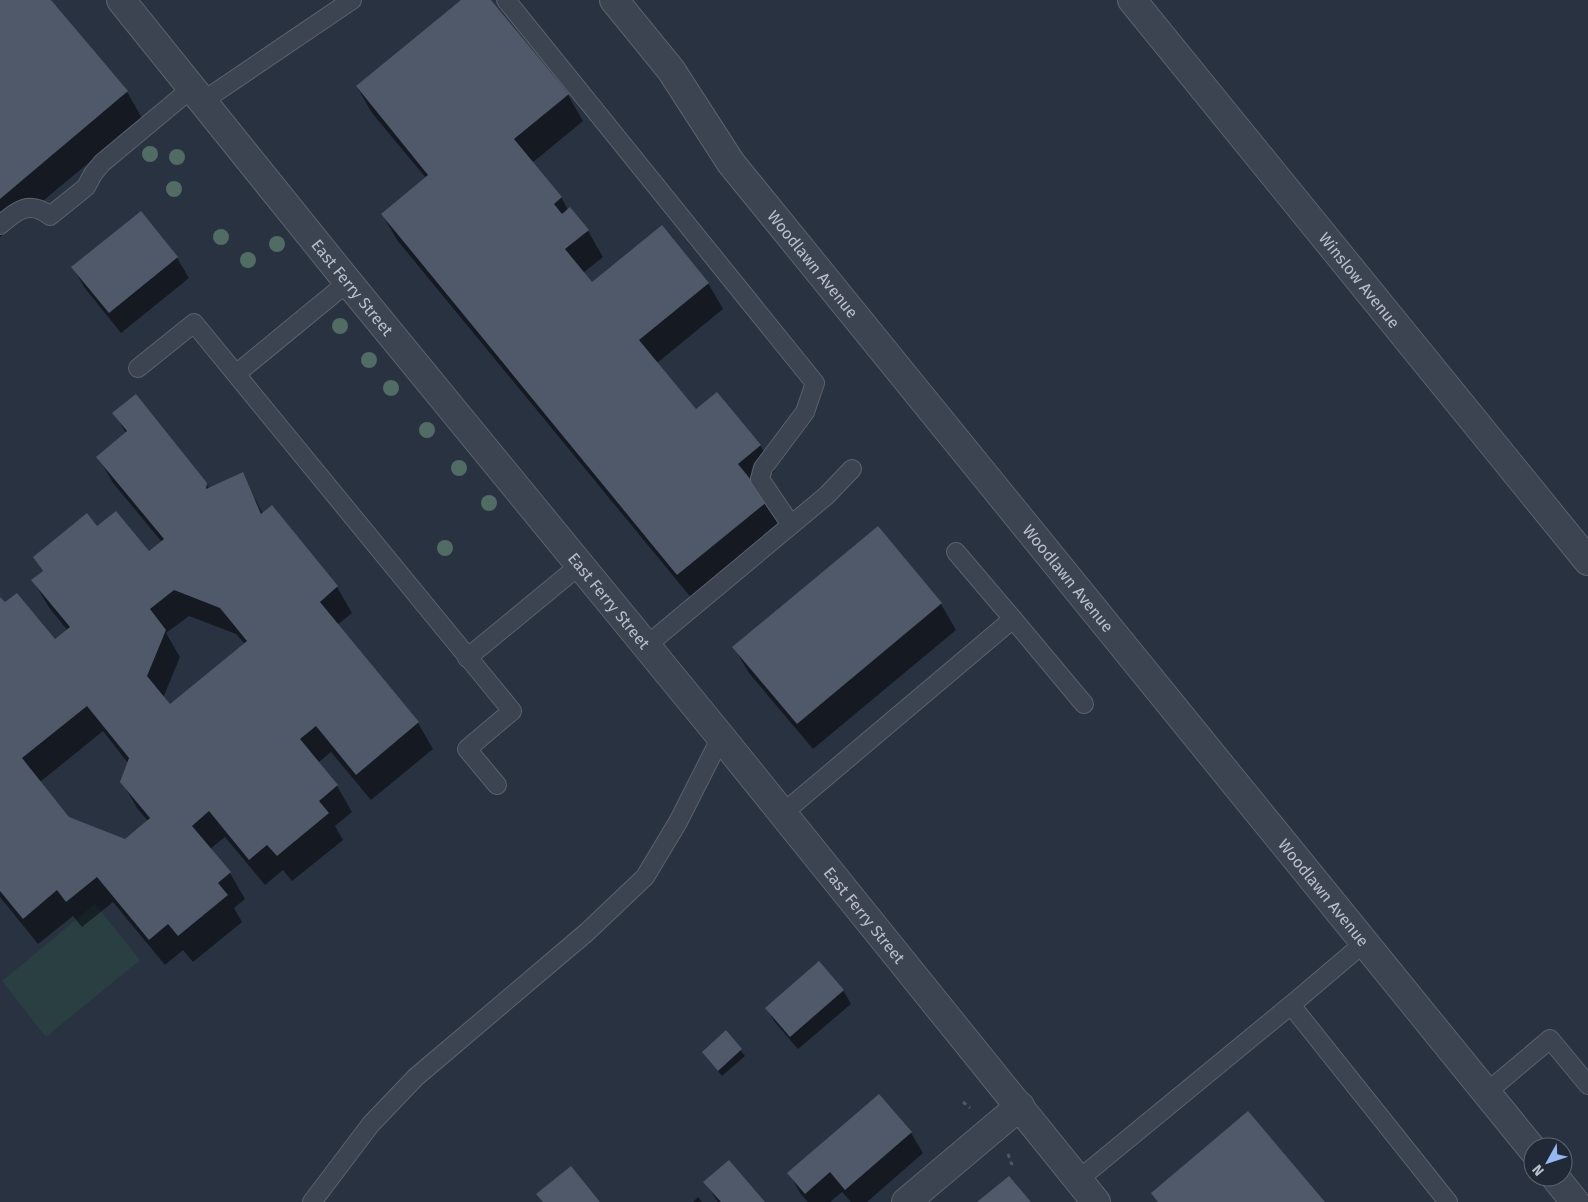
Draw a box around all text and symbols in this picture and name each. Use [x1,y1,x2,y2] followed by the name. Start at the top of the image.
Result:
[763,207,862,322] street label: Woodlawn Avenue
[1315,229,1404,332] street label: Winslow Avenue
[307,236,397,340] street label: East Ferry Street
[1019,521,1117,636] street label: Woodlawn Avenue
[564,549,654,653] street label: East Ferry Street
[1274,835,1373,950] street label: Woodlawn Avenue
[820,863,909,968] street label: East Ferry Street
[1523,1137,1573,1187] north arrow
[1529,1161,1548,1179] text: N

